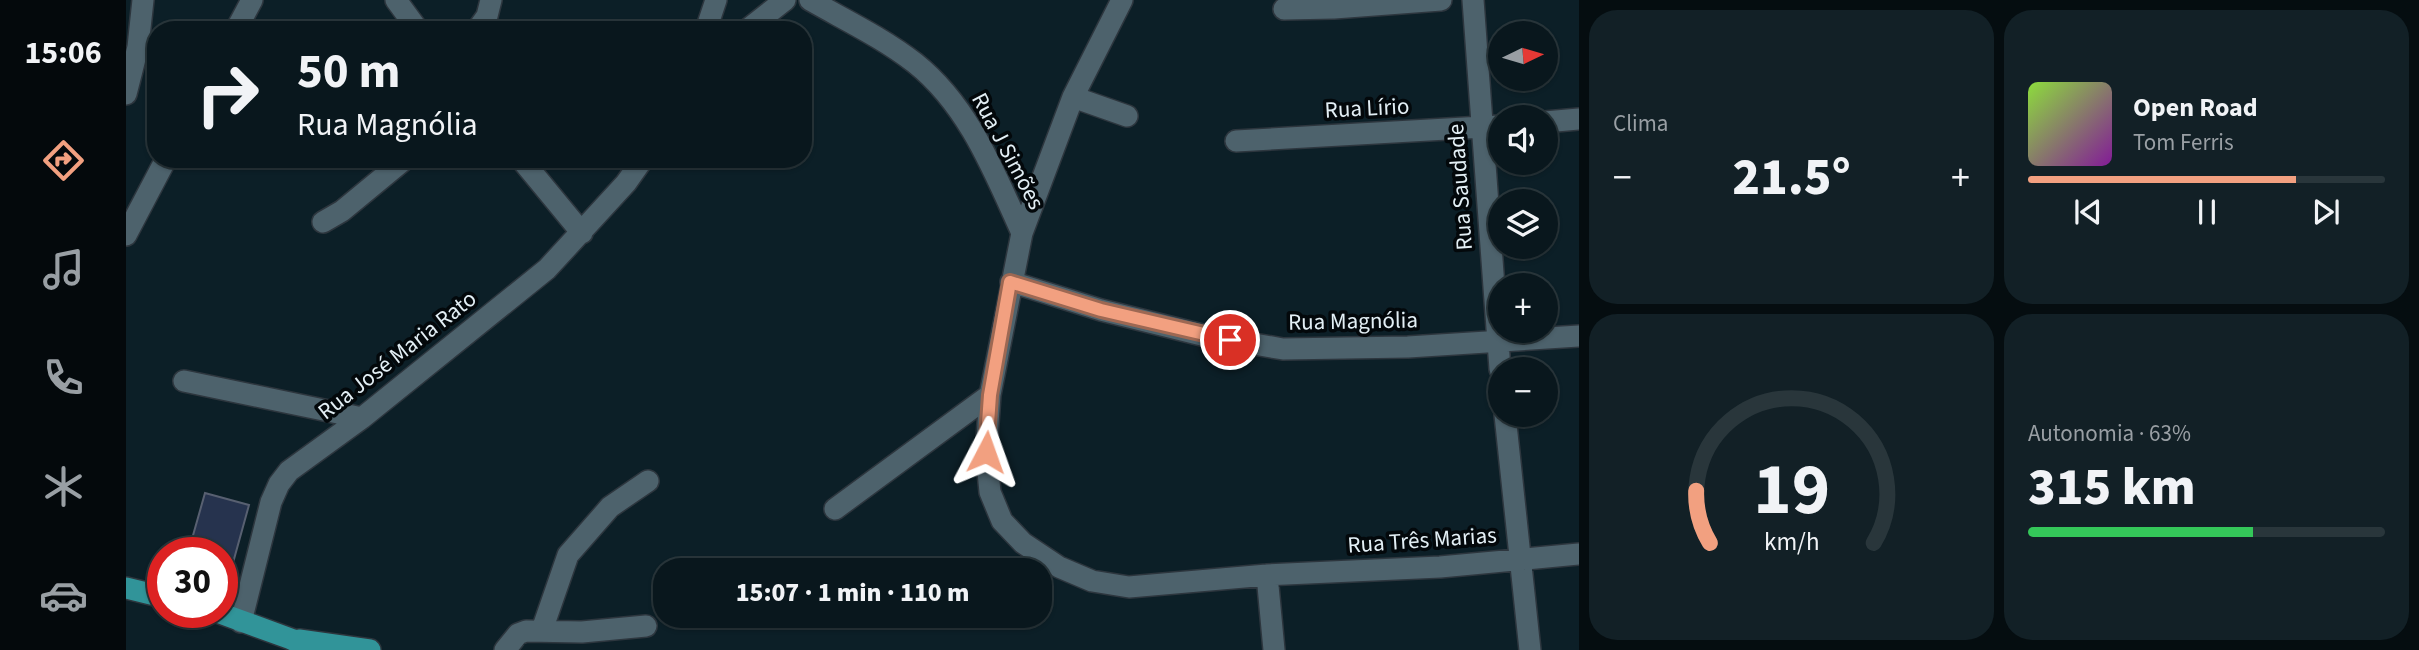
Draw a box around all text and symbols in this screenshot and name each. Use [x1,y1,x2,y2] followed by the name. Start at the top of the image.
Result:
[1488,21,1558,91] north arrow
[1488,21,1558,427] map controls
[24,30,102,76] text: 15:06
[297,37,401,107] text: 50 m
[182,49,273,140] icon: right
[963,87,1053,215] street label: Rua J Simões
[1324,89,1410,127] street label: Rua Lírio
[2133,89,2258,126] text: Open Road
[297,102,478,148] text: Rua Magnólia
[1488,105,1558,175] button: sound
[1613,107,1668,140] text: Clima
[1439,123,1481,251] street label: Rua Saudade
[2133,126,2234,159] text: Tom Ferris
[39,136,88,185] icon: directions
[1732,141,1851,215] text: 21.5°
[1613,151,1632,205] text: −
[1951,151,1970,205] text: +
[1488,189,1558,259] button: layers
[2069,193,2107,231] icon: previous
[2188,193,2226,231] icon: pause
[2307,193,2345,231] icon: next
[39,245,88,294] icon: music
[1488,273,1558,343] button: +
[311,283,483,427] street label: Rua José Maria Rato
[1288,303,1418,339] street label: Rua Magnólia
[1200,310,1260,370] pin
[1211,321,1249,359] icon: arrive
[39,353,88,402] icon: phone
[1488,357,1558,427] button: −
[949,415,1023,489] position arrow
[2028,417,2191,450] text: Autonomia · 63%
[1753,438,1830,542] text: 19
[2028,451,2196,525] text: 315 km
[39,462,88,511] icon: climate
[1346,518,1498,562] street label: Rua Três Marias
[1764,524,1819,560] text: km/h
[147,537,238,628] speed limit sign: 30
[39,571,88,620] icon: car
[736,574,969,611] text: 15:07 · 1 min · 110 m

